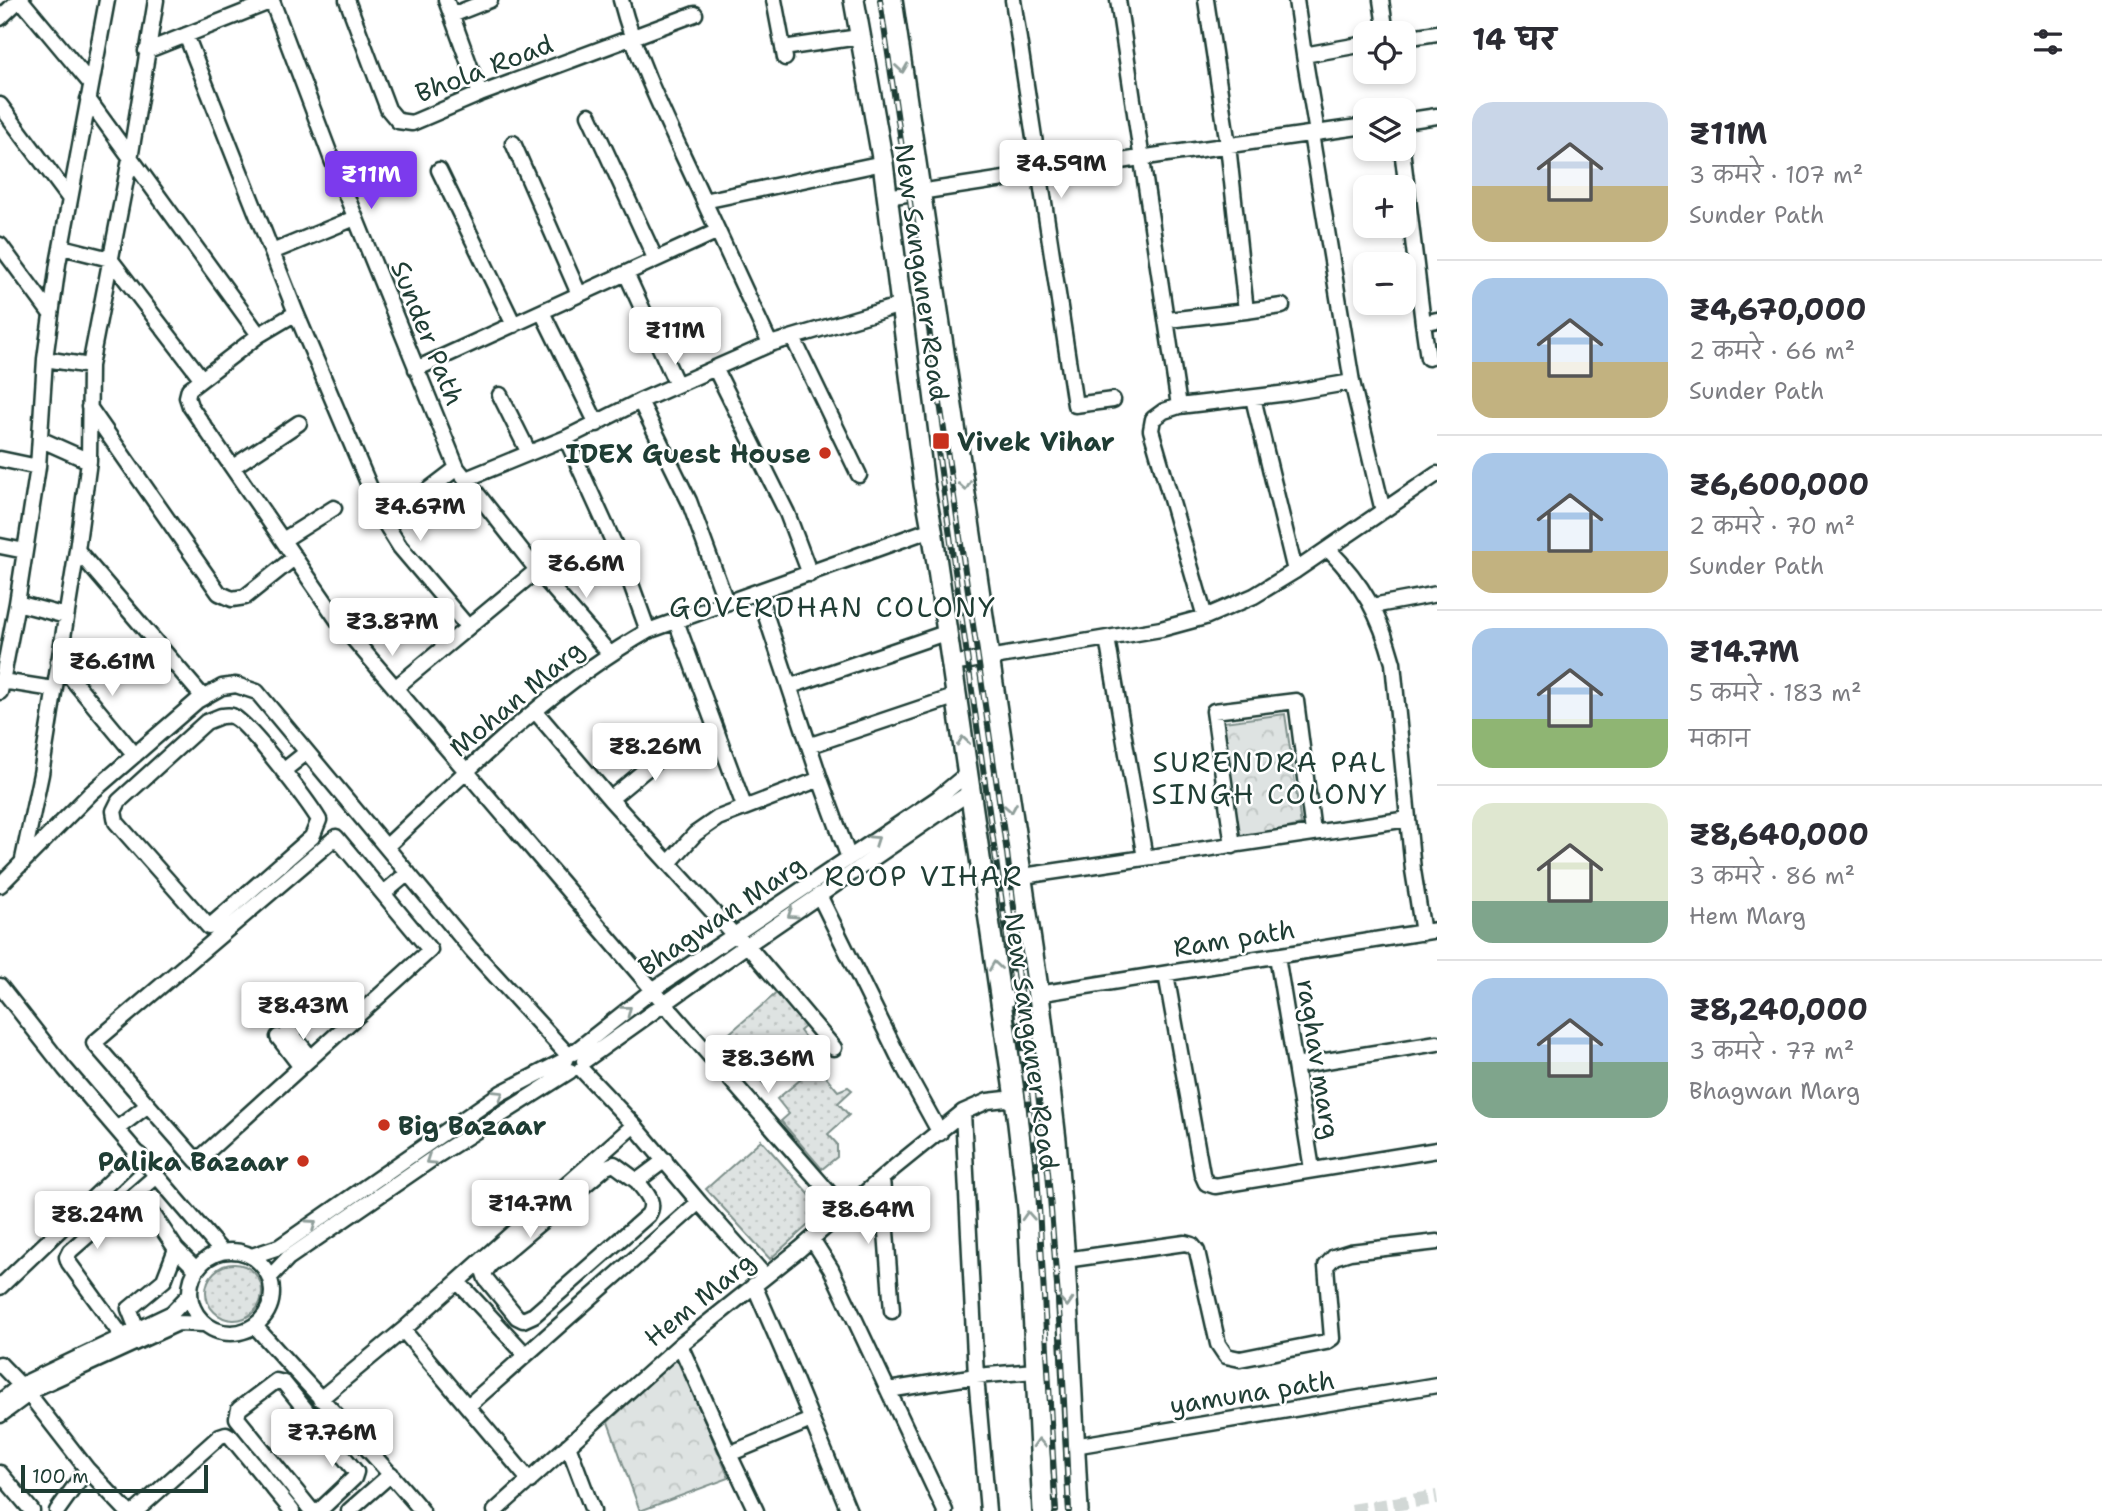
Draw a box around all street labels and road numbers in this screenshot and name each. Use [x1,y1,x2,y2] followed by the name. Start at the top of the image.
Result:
[410,26,558,110] street label: Bhola Road
[887,141,957,403] street label: New Sanganer Road
[383,255,473,411] street label: Sunder Path
[442,632,590,764] street label: Mohan Marg
[631,846,811,984] street label: Bhagwan Marg
[997,910,1067,1172] street label: New Sanganer Road
[1171,911,1297,965] street label: Ram path
[1289,976,1349,1142] street label: raghav marg
[637,1244,761,1354] street label: Hem Marg
[1167,1362,1337,1422] street label: yamuna path

